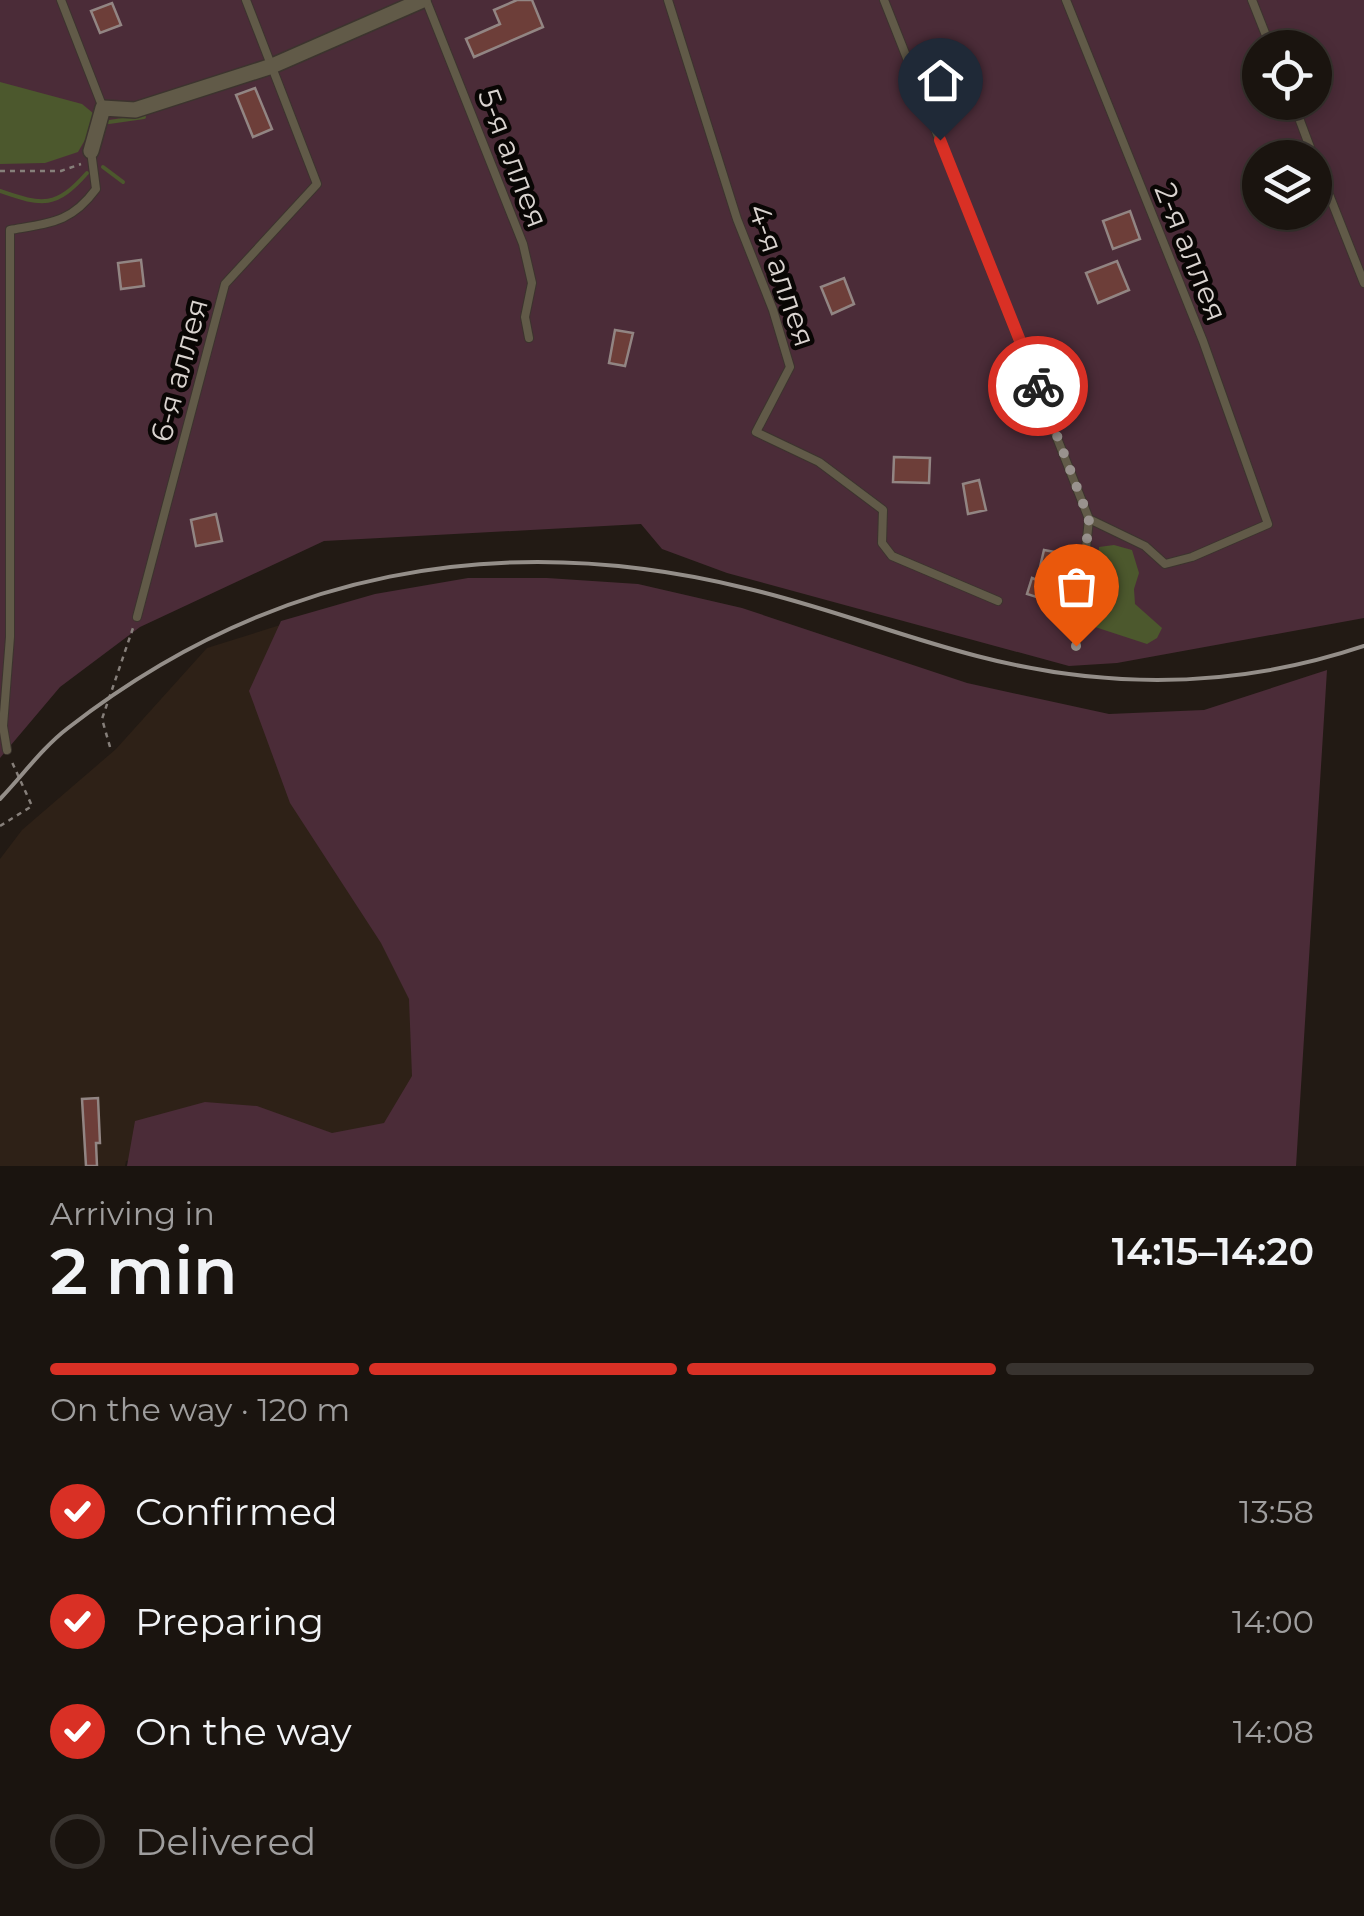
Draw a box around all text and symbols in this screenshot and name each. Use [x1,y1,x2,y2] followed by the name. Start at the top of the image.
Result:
[1242,30,1332,230] map controls
[1242,30,1332,120] button: locate
[898,38,983,141] pin
[913,53,968,108] icon: home
[470,83,556,233] street label: 5-я аллея
[1242,140,1332,230] button: layers
[1147,178,1235,326] street label: 2-я аллея
[740,199,824,351] street label: 4-я аллея
[142,294,216,446] street label: 6-я аллея
[988,336,1088,436] courier
[1011,359,1066,414] icon: bike
[1034,544,1119,647] pin
[1049,559,1104,614] icon: bag
[50,1194,215,1233] text: Arriving in
[1112,1228,1314,1275] text: 14:15–14:20
[50,1231,238,1310] text: 2 min
[50,1390,350,1429] text: On the way · 120 m
[50,1484,105,1539] icon: check
[135,1488,338,1535] text: Confirmed
[1239,1492,1314,1531] text: 13:58
[50,1594,105,1649] icon: check
[135,1598,324,1645] text: Preparing
[1232,1602,1314,1641] text: 14:00
[50,1704,105,1759] icon: check
[135,1708,352,1755] text: On the way
[1233,1712,1314,1751] text: 14:08
[135,1818,316,1865] text: Delivered

